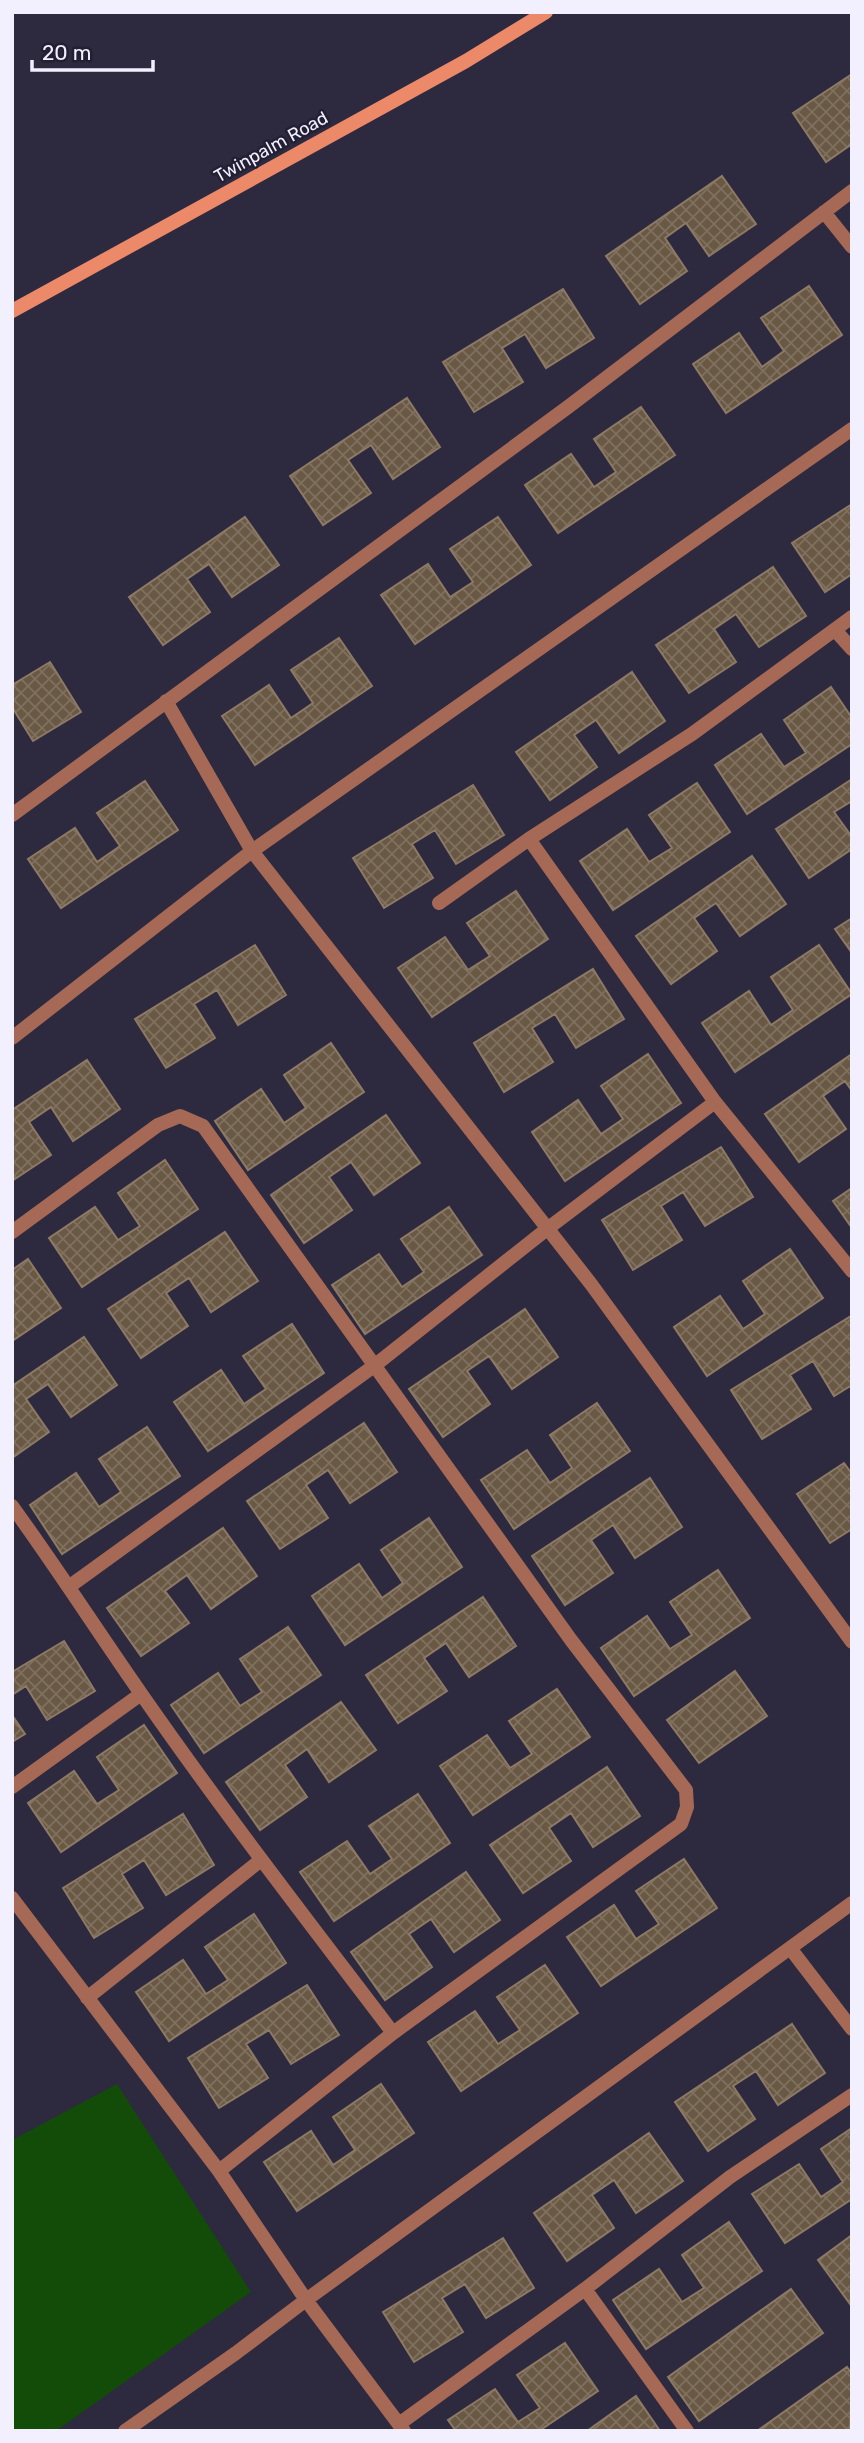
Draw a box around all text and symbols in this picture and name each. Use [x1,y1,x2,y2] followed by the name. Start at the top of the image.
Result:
[32,28,152,72] scale bar
[42,40,91,65] text: 20 m
[210,107,332,187] street label: Twinpalm Road

